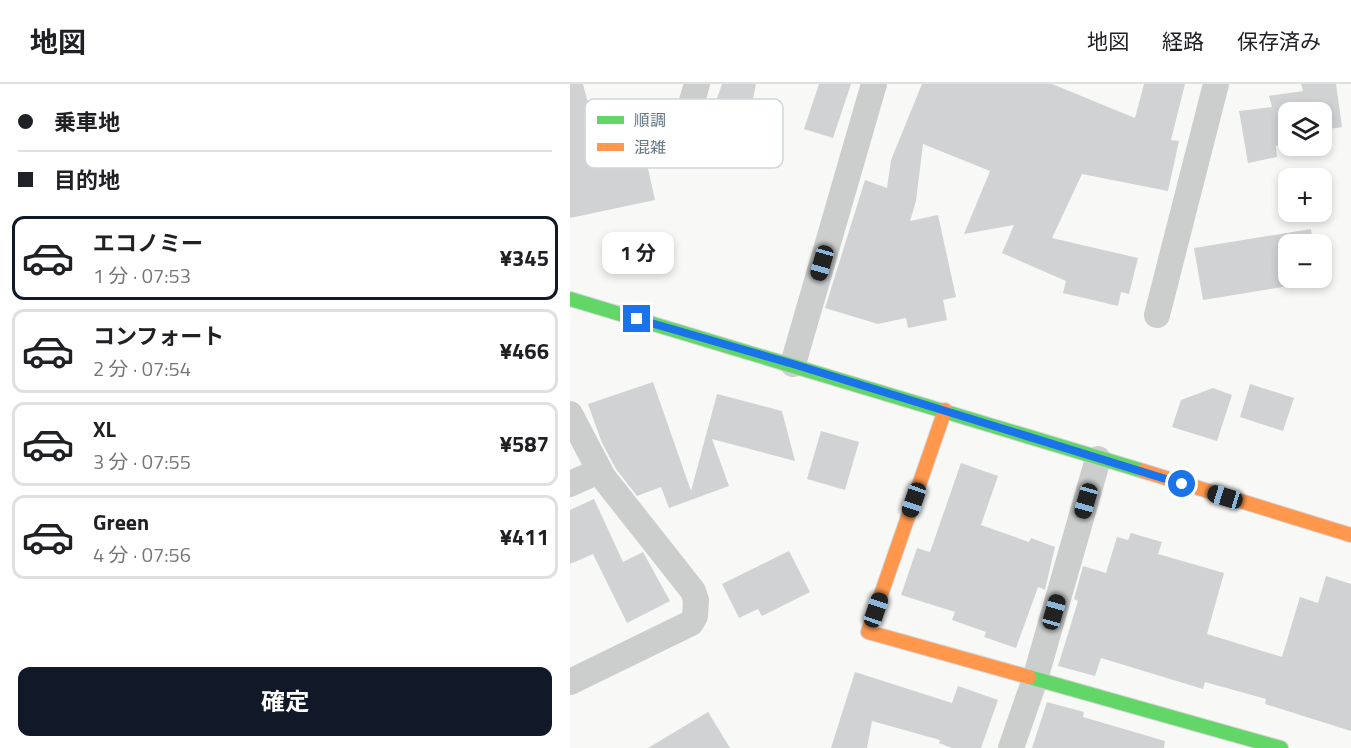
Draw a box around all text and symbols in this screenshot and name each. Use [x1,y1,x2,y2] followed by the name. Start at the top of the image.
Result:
[30,20,86,63] text: 地図
[1087,25,1129,57] text: 地図
[1162,25,1204,57] text: 経路
[1237,25,1321,57] text: 保存済み
[585,99,783,168] legend
[1278,102,1332,288] map controls
[1278,102,1332,156] button: layers
[54,105,120,139] text: 乗車地
[634,108,666,132] text: 順調
[634,135,666,159] text: 混雑
[54,163,120,197] text: 目的地
[1278,168,1332,222] button: +
[93,226,203,260] text: エコノミー
[21,231,75,285] icon: car
[601,232,673,274] callout: 1 分
[1278,234,1332,288] button: −
[620,237,656,268] text: 1 分
[500,241,549,275] text: ¥345
[808,243,836,283] car
[93,260,191,291] text: 1 分 · 07:53
[623,305,650,332] route end
[93,319,224,353] text: コンフォート
[21,324,75,378] icon: car
[500,334,549,368] text: ¥466
[93,353,191,384] text: 2 分 · 07:54
[93,412,116,446] text: XL
[21,417,75,471] icon: car
[500,427,549,461] text: ¥587
[93,446,191,477] text: 3 分 · 07:55
[1168,470,1195,497] route start
[900,480,928,520] car
[1072,481,1100,521] car
[1205,483,1245,511] car
[93,505,149,539] text: Green
[21,510,75,564] icon: car
[500,520,549,554] text: ¥411
[93,539,191,570] text: 4 分 · 07:56
[862,590,890,630] car
[1040,592,1068,632] car
[18,667,552,736] button: 確定

